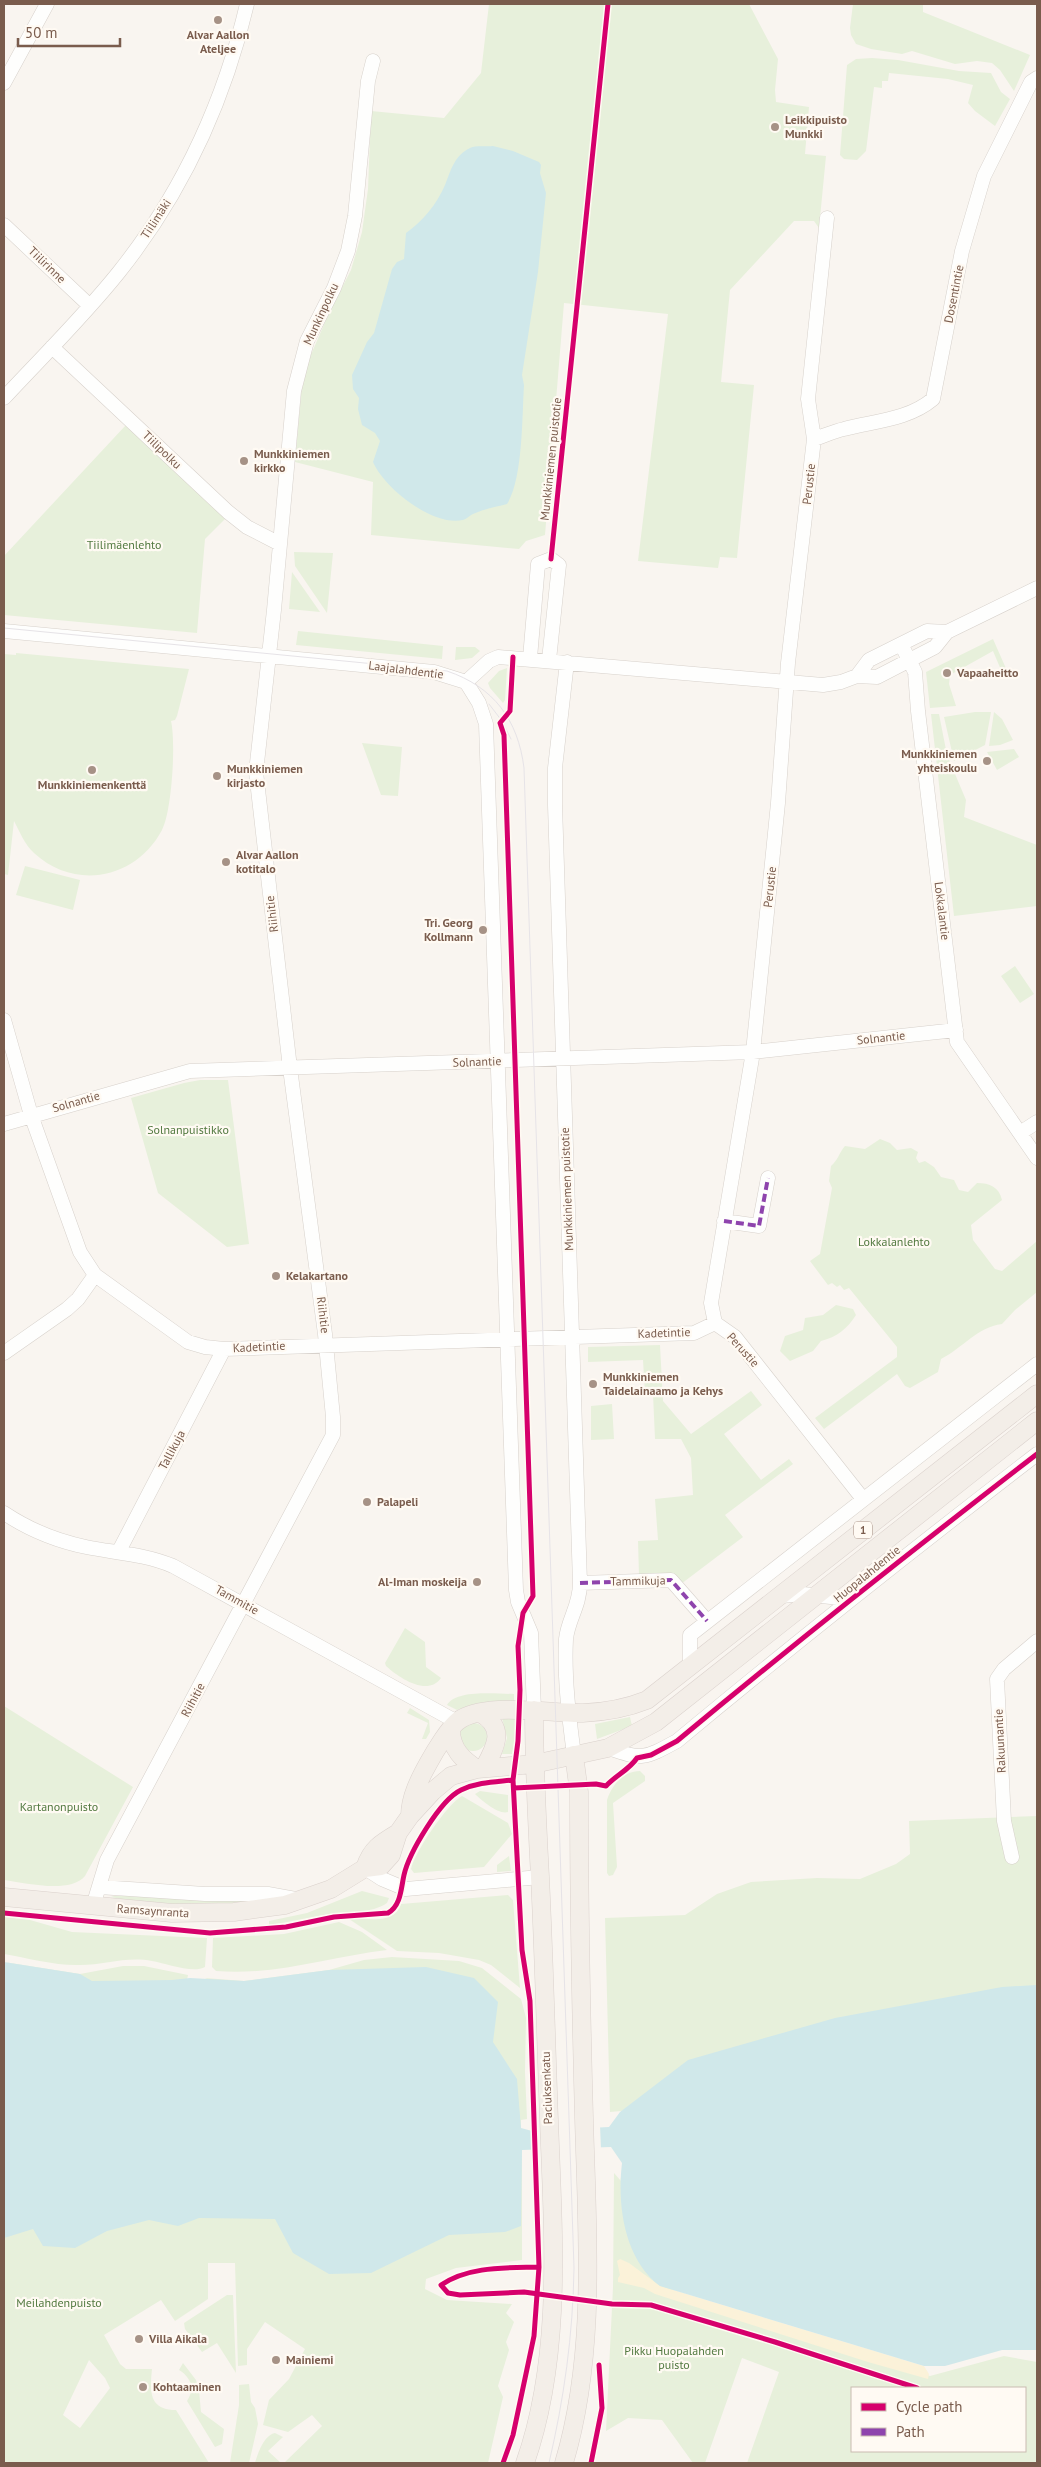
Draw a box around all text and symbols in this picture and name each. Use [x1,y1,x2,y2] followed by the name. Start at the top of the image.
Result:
[212,14,224,26] marker: Alvar Aallon Ateljee
[18,15,120,47] scale bar
[25,23,58,42] text: 50 m
[187,27,249,56] place label: Alvar Aallon Ateljee
[785,112,847,141] place label: Leikkipuisto Munkki
[769,121,781,133] marker: Leikkipuisto Munkki
[137,196,174,241] street label: Tiilimäki
[25,243,69,286] street label: Tiilirinne
[940,263,967,324] street label: Dosentintie
[300,280,341,347] street label: Munkinpolku
[537,397,564,521] street label: Munkkiniemen puistotie
[140,427,185,472] street label: Tiilipolku
[254,446,330,475] place label: Munkkiniemen kirkko
[238,455,250,467] marker: Munkkiniemen kirkko
[799,463,818,505] street label: Perustie
[87,537,161,552] park label: Tiilimäenlehto
[368,657,444,682] street label: Laajalahdentie
[956,665,1019,680] place label: Vapaaheitto
[941,667,953,679] marker: Vapaaheitto
[901,746,977,775] place label: Munkkiniemen yhteiskoulu
[981,755,993,767] marker: Munkkiniemen yhteiskoulu
[227,761,303,790] place label: Munkkiniemen kirjasto
[86,764,98,776] marker: Munkkiniemenkenttä
[211,770,223,782] marker: Munkkiniemen kirjasto
[38,777,146,792] place label: Munkkiniemenkenttä
[236,847,299,876] place label: Alvar Aallon kotitalo
[220,856,232,868] marker: Alvar Aallon kotitalo
[760,866,779,908] street label: Perustie
[931,881,954,941] street label: Lokkalantie
[262,895,281,933] street label: Riihitie
[424,915,473,944] place label: Tri. Georg Kollmann
[477,924,489,936] marker: Tri. Georg Kollmann
[856,1027,906,1048] street label: Solnantie
[452,1053,502,1070] street label: Solnantie
[50,1088,101,1115] street label: Solnantie
[147,1122,229,1137] park label: Solnanpuistikko
[557,1127,576,1251] street label: Munkkiniemen puistotie
[858,1234,930,1249] park label: Lokkalanlehto
[286,1268,349,1283] place label: Kelakartano
[270,1270,282,1282] marker: Kelakartano
[314,1296,333,1334] street label: Riihitie
[637,1324,691,1341] street label: Kadetintie
[724,1329,763,1370] street label: Perustie
[232,1338,286,1355] street label: Kadetintie
[603,1369,723,1398] place label: Munkkiniemen Taidelainaamo ja Kehys
[587,1378,599,1390] marker: Munkkiniemen Taidelainaamo ja Kehys
[155,1427,188,1472] street label: Tallikuja
[377,1494,418,1509] place label: Palapeli
[361,1496,373,1508] marker: Palapeli
[854,1522,872,1538] road number: 1
[830,1542,903,1605] street label: Huopalahdentie
[610,1573,666,1588] street label: Tammikuja
[378,1574,467,1589] place label: Al-Iman moskeija
[471,1576,483,1588] marker: Al-Iman moskeija
[213,1582,262,1618] street label: Tammitie
[177,1680,208,1720] street label: Riihitie
[990,1709,1009,1773] street label: Rakuunantie
[20,1799,98,1814] park label: Kartanonpuisto
[116,1900,190,1921] street label: Ramsaynranta
[538,2051,555,2125] street label: Paciuksenkatu
[16,2295,102,2310] park label: Meilahdenpuisto
[148,2331,207,2346] place label: Villa Aikala
[133,2333,145,2345] marker: Villa Aikala
[624,2343,724,2372] park label: Pikku Huopalahden puisto
[286,2352,334,2367] place label: Mainiemi
[270,2354,282,2366] marker: Mainiemi
[153,2379,221,2394] place label: Kohtaaminen
[137,2381,149,2393] marker: Kohtaaminen
[851,2387,1026,2452] legend
[896,2397,962,2416] text: Cycle path
[896,2422,925,2441] text: Path

